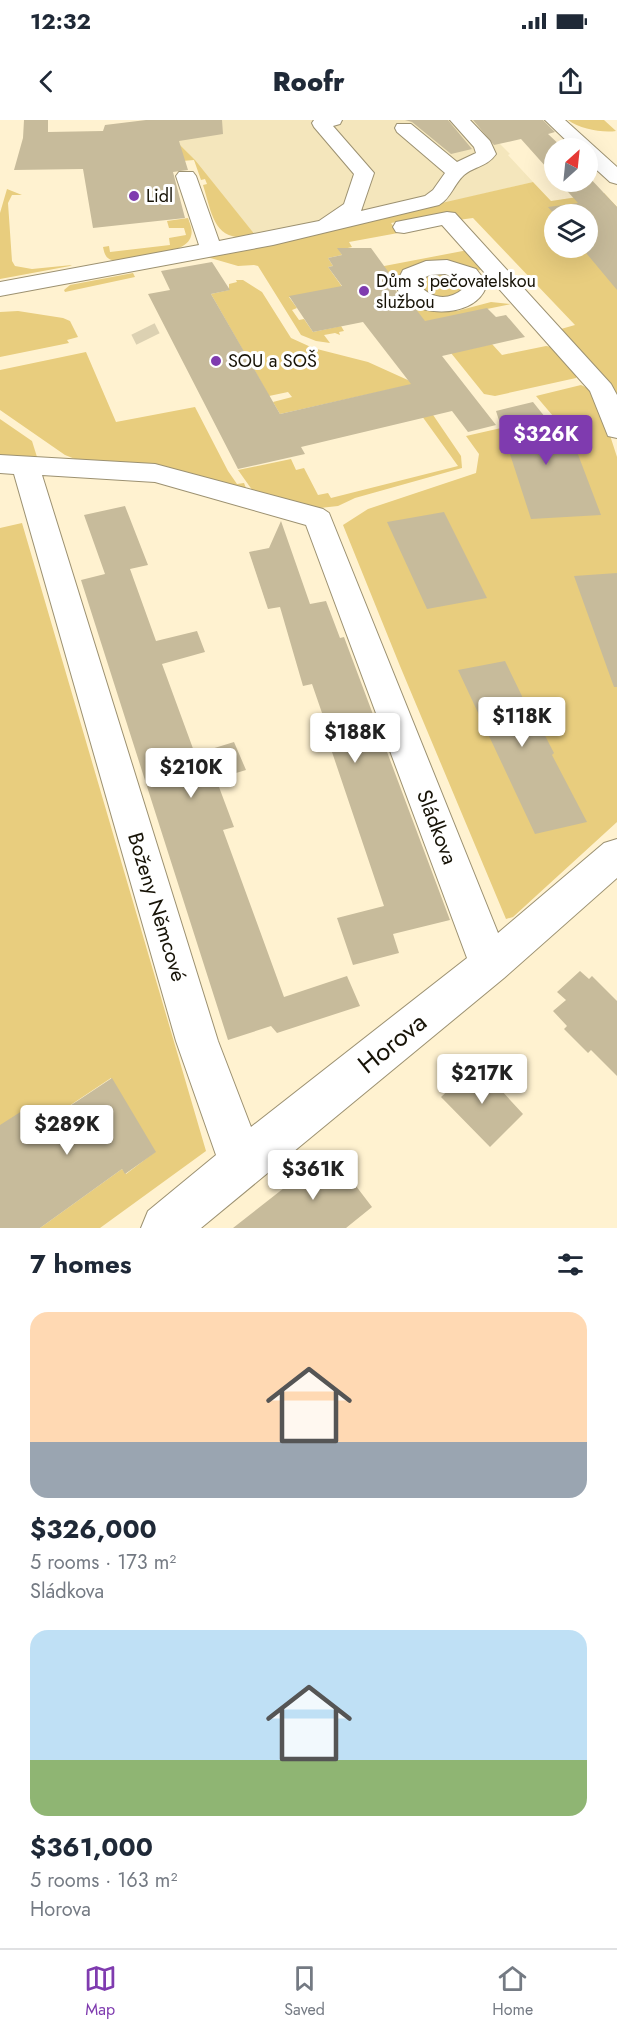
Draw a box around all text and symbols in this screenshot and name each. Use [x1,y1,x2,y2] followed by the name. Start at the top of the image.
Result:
[30,5,91,37] text: 12:32
[272,62,345,101] text: Roofr
[30,65,63,98] icon: back
[554,65,587,98] icon: share
[544,138,598,192] north arrow
[544,138,598,258] map controls
[146,183,173,209] place label: Lidl
[127,189,141,203] marker: Lidl
[544,204,598,258] button: layers
[376,268,536,315] place label: Dům s pečovatelskou službou
[357,284,371,298] marker: Dům s pečovatelskou službou
[228,348,317,374] place label: SOU a SOŠ
[209,354,223,368] marker: SOU a SOŠ
[504,415,588,466] pin: $326K
[513,420,579,449] text: $326K
[480,697,564,748] pin: $118K
[492,702,552,731] text: $118K
[313,713,397,764] pin: $188K
[324,718,386,747] text: $188K
[149,748,233,799] pin: $210K
[160,753,222,782] text: $210K
[409,785,465,869] street label: Sládkova
[120,829,194,985] street label: Boženy Němcové
[349,1003,435,1083] street label: Horova
[440,1054,524,1105] pin: $217K
[451,1059,513,1088] text: $217K
[25,1105,109,1156] pin: $289K
[34,1110,100,1139] text: $289K
[271,1150,355,1201] pin: $361K
[282,1155,344,1184] text: $361K
[30,1245,132,1283] text: 7 homes
[554,1248,587,1281] icon: filters
[255,1351,363,1459] icon: home
[30,1510,157,1548] text: $326,000
[30,1548,176,1577] text: 5 rooms · 173 m²
[30,1577,104,1606] text: Sládkova
[255,1669,363,1777] icon: home
[30,1828,153,1866] text: $361,000
[30,1866,177,1895] text: 5 rooms · 163 m²
[30,1895,91,1924] text: Horova
[84,1962,117,2021] tab: Map
[284,1962,325,2021] tab: Saved
[492,1962,533,2021] tab: Home

